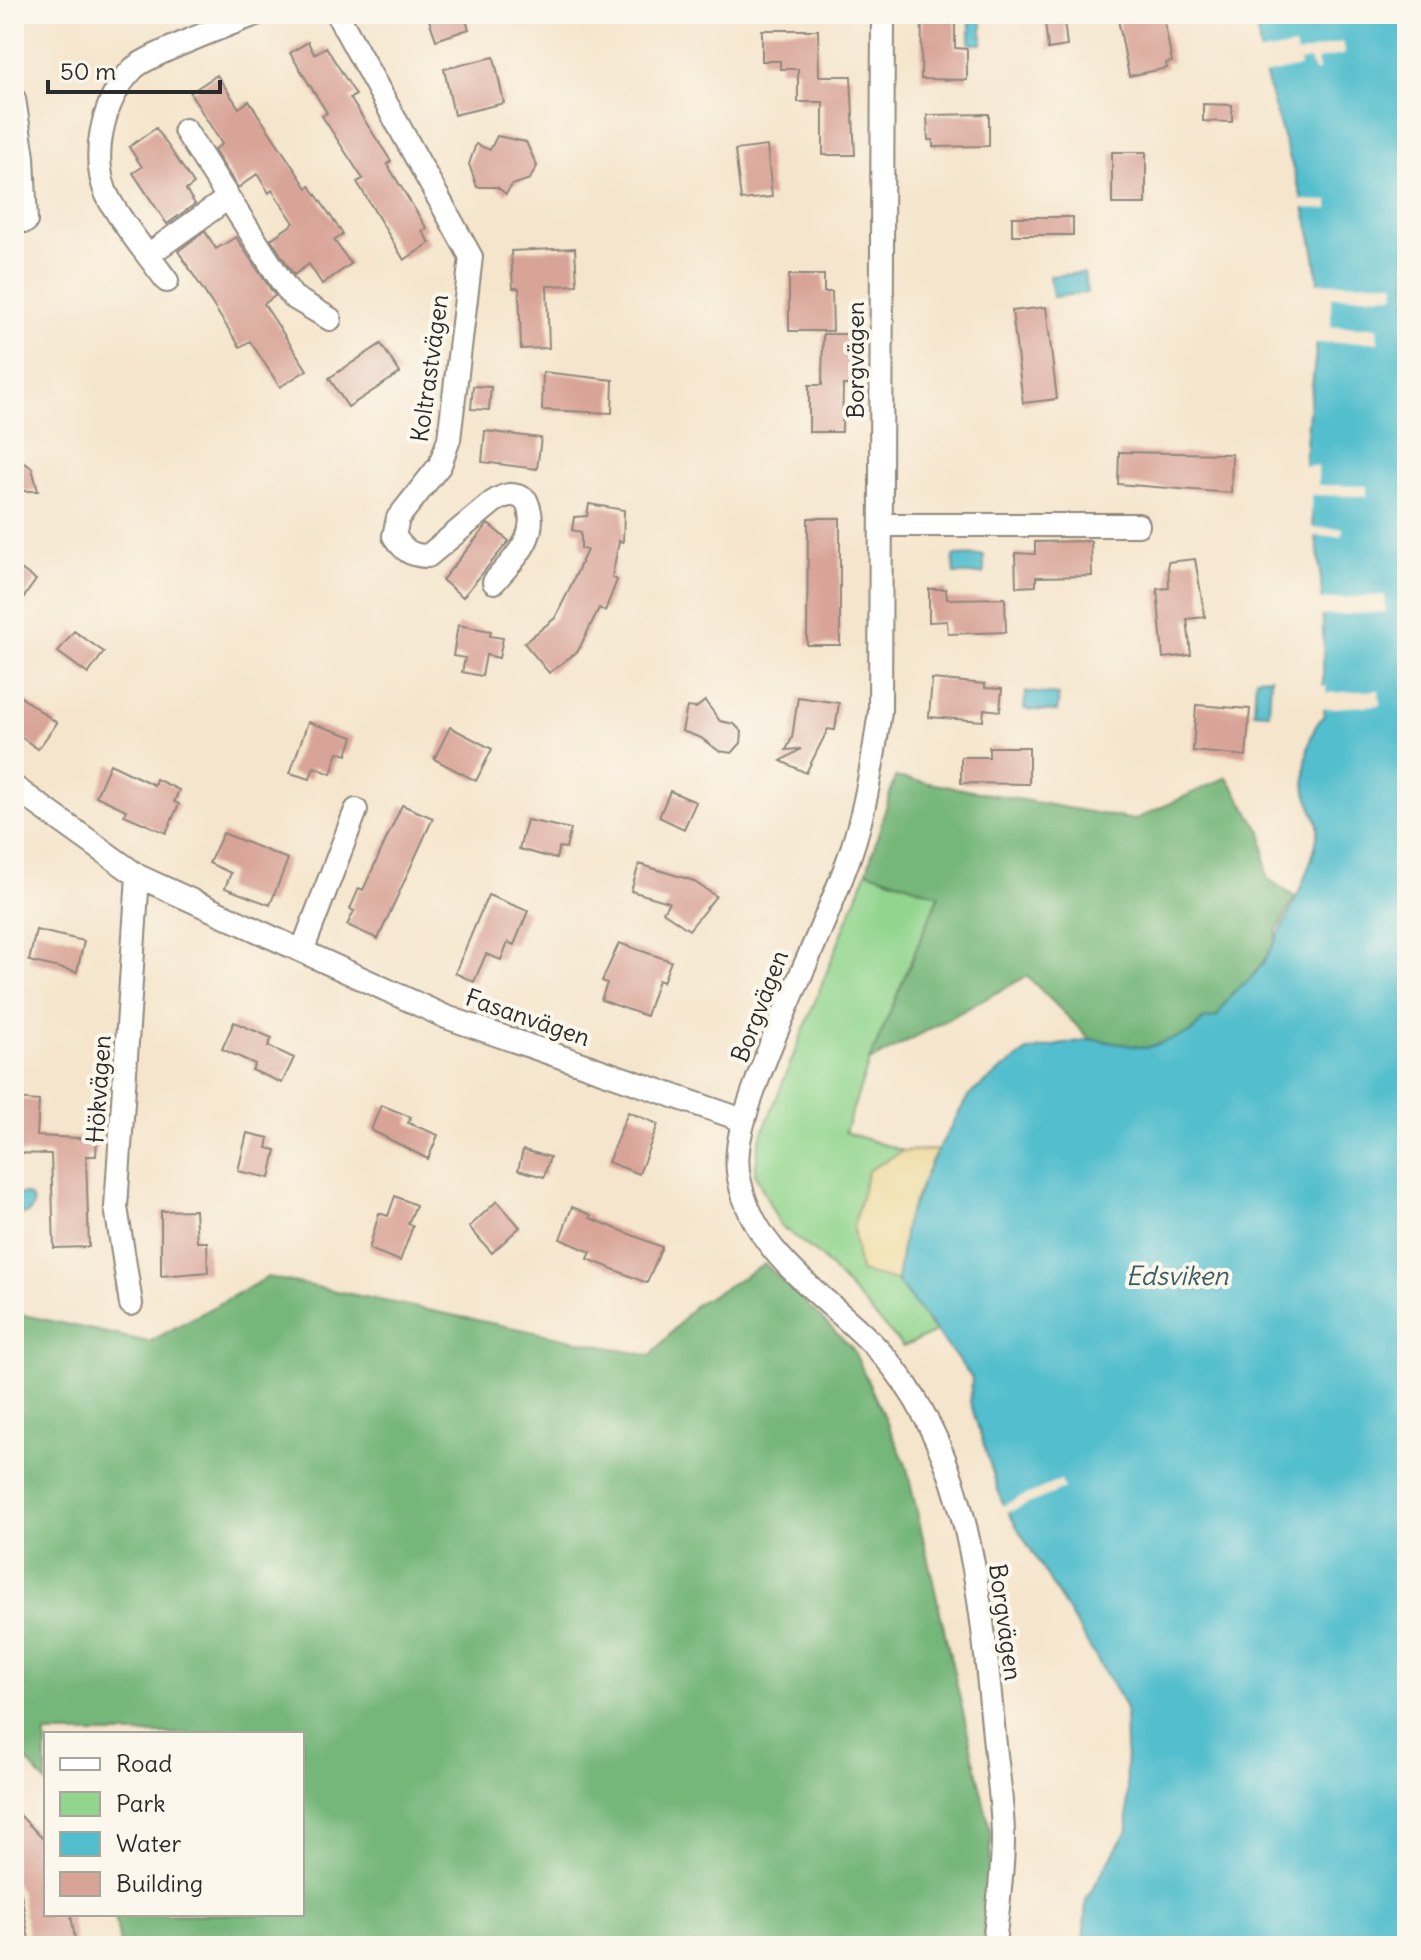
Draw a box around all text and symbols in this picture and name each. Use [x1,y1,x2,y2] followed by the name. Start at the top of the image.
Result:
[48,44,220,94] scale bar
[60,56,116,86] text: 50 m
[404,292,454,444] street label: Koltrastvägen
[840,301,870,419] street label: Borgvägen
[724,946,794,1066] street label: Borgvägen
[462,982,594,1052] street label: Fasanvägen
[79,1034,117,1144] street label: Hökvägen
[1126,1259,1229,1292] water label: Edsviken
[983,1562,1029,1682] street label: Borgvägen
[44,1732,304,1916] legend
[116,1748,172,1778] text: Road
[116,1788,166,1818] text: Park
[116,1828,181,1858] text: Water
[116,1868,203,1898] text: Building

